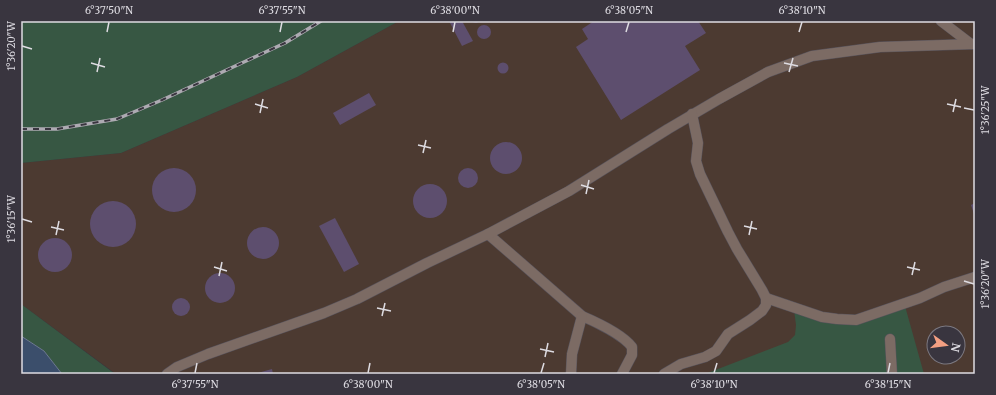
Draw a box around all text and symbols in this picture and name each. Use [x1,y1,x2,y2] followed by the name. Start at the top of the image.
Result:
[85,4,133,17] text: 6°37'50"N
[259,4,306,17] text: 6°37'55"N
[430,4,480,17] text: 6°38'00"N
[605,4,653,17] text: 6°38'05"N
[778,4,826,17] text: 6°38'10"N
[5,20,18,71] text: 1°36'20"W
[979,85,992,134] text: 1°36'25"W
[5,194,18,243] text: 1°36'15"W
[979,258,992,309] text: 1°36'20"W
[926,325,966,365] north arrow
[948,342,964,354] text: N
[172,378,219,391] text: 6°37'55"N
[343,378,393,391] text: 6°38'00"N
[517,378,565,391] text: 6°38'05"N
[690,378,738,391] text: 6°38'10"N
[865,378,911,391] text: 6°38'15"N

